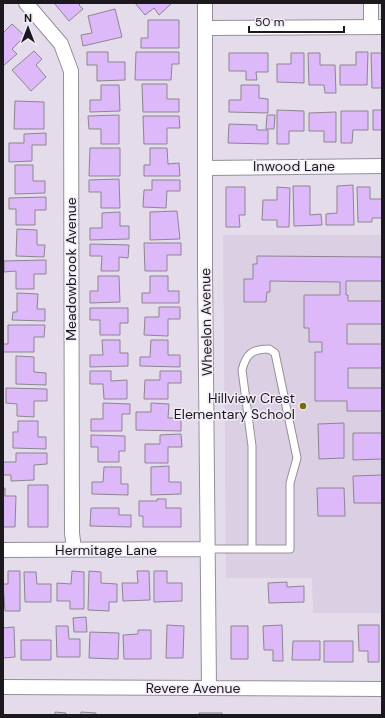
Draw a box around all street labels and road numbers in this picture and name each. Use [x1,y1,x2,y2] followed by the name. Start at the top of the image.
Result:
[253,157,335,175] street label: Inwood Lane
[62,197,80,341] street label: Meadowbrook Avenue
[196,268,216,376] street label: Wheelon Avenue
[55,541,157,559] street label: Hermitage Lane
[146,679,240,697] street label: Revere Avenue

